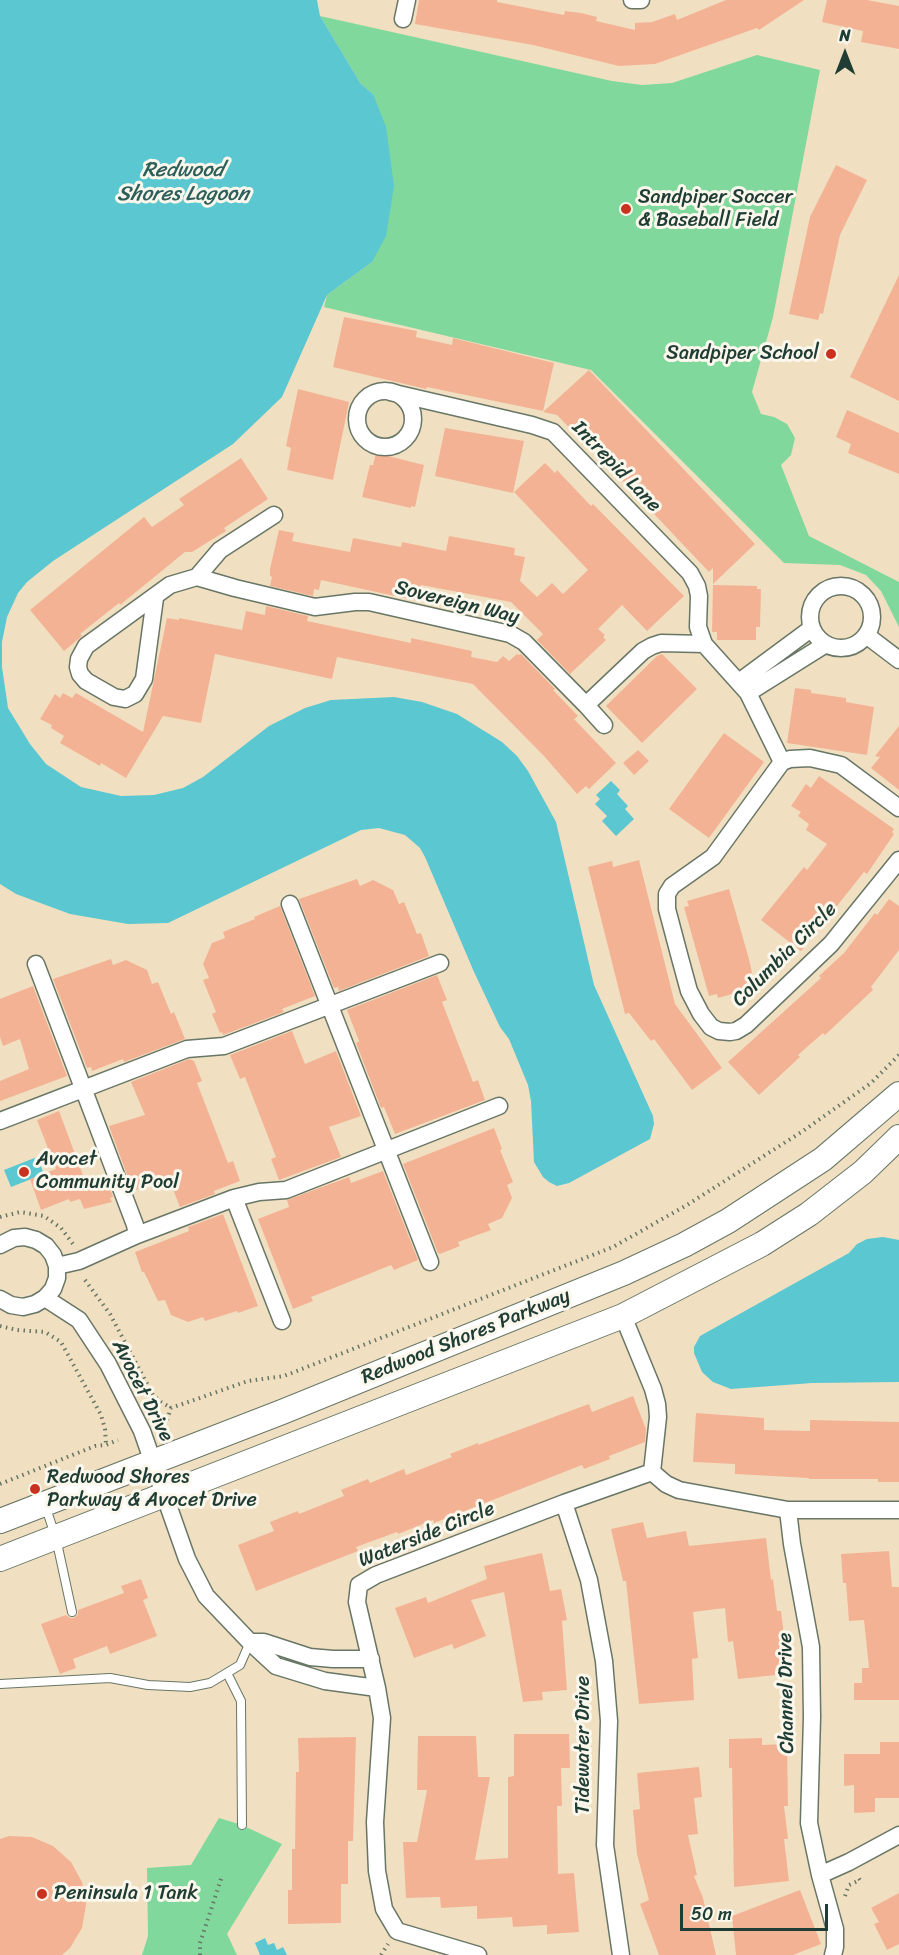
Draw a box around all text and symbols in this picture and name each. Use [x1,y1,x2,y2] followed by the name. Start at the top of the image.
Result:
[839,21,851,50] text: N
[815,24,875,84] north arrow
[117,158,249,208] water label: Redwood Shores Lagoon
[638,186,793,233] place label: Sandpiper Soccer & Baseball Field
[619,202,633,216] marker: Sandpiper Soccer & Baseball Field
[666,342,819,366] place label: Sandpiper School
[824,347,838,361] marker: Sandpiper School
[566,416,666,518] street label: Intrepid Lane
[392,576,522,630] street label: Sovereign Way
[728,898,842,1012] street label: Columbia Circle
[36,1148,179,1195] place label: Avocet Community Pool
[17,1165,31,1179] marker: Avocet Community Pool
[358,1284,574,1390] street label: Redwood Shores Parkway
[106,1336,178,1446] street label: Avocet Drive
[47,1466,257,1513] place label: Redwood Shores Parkway & Avocet Drive
[28,1482,42,1496] marker: Redwood Shores Parkway & Avocet Drive
[355,1497,499,1573] street label: Waterside Circle
[774,1632,800,1754] street label: Channel Drive
[572,1676,596,1814] street label: Tidewater Drive
[54,1882,198,1906] place label: Peninsula 1 Tank
[35,1887,49,1901] marker: Peninsula 1 Tank
[683,1892,832,1930] scale bar
[691,1898,732,1930] text: 50 m

